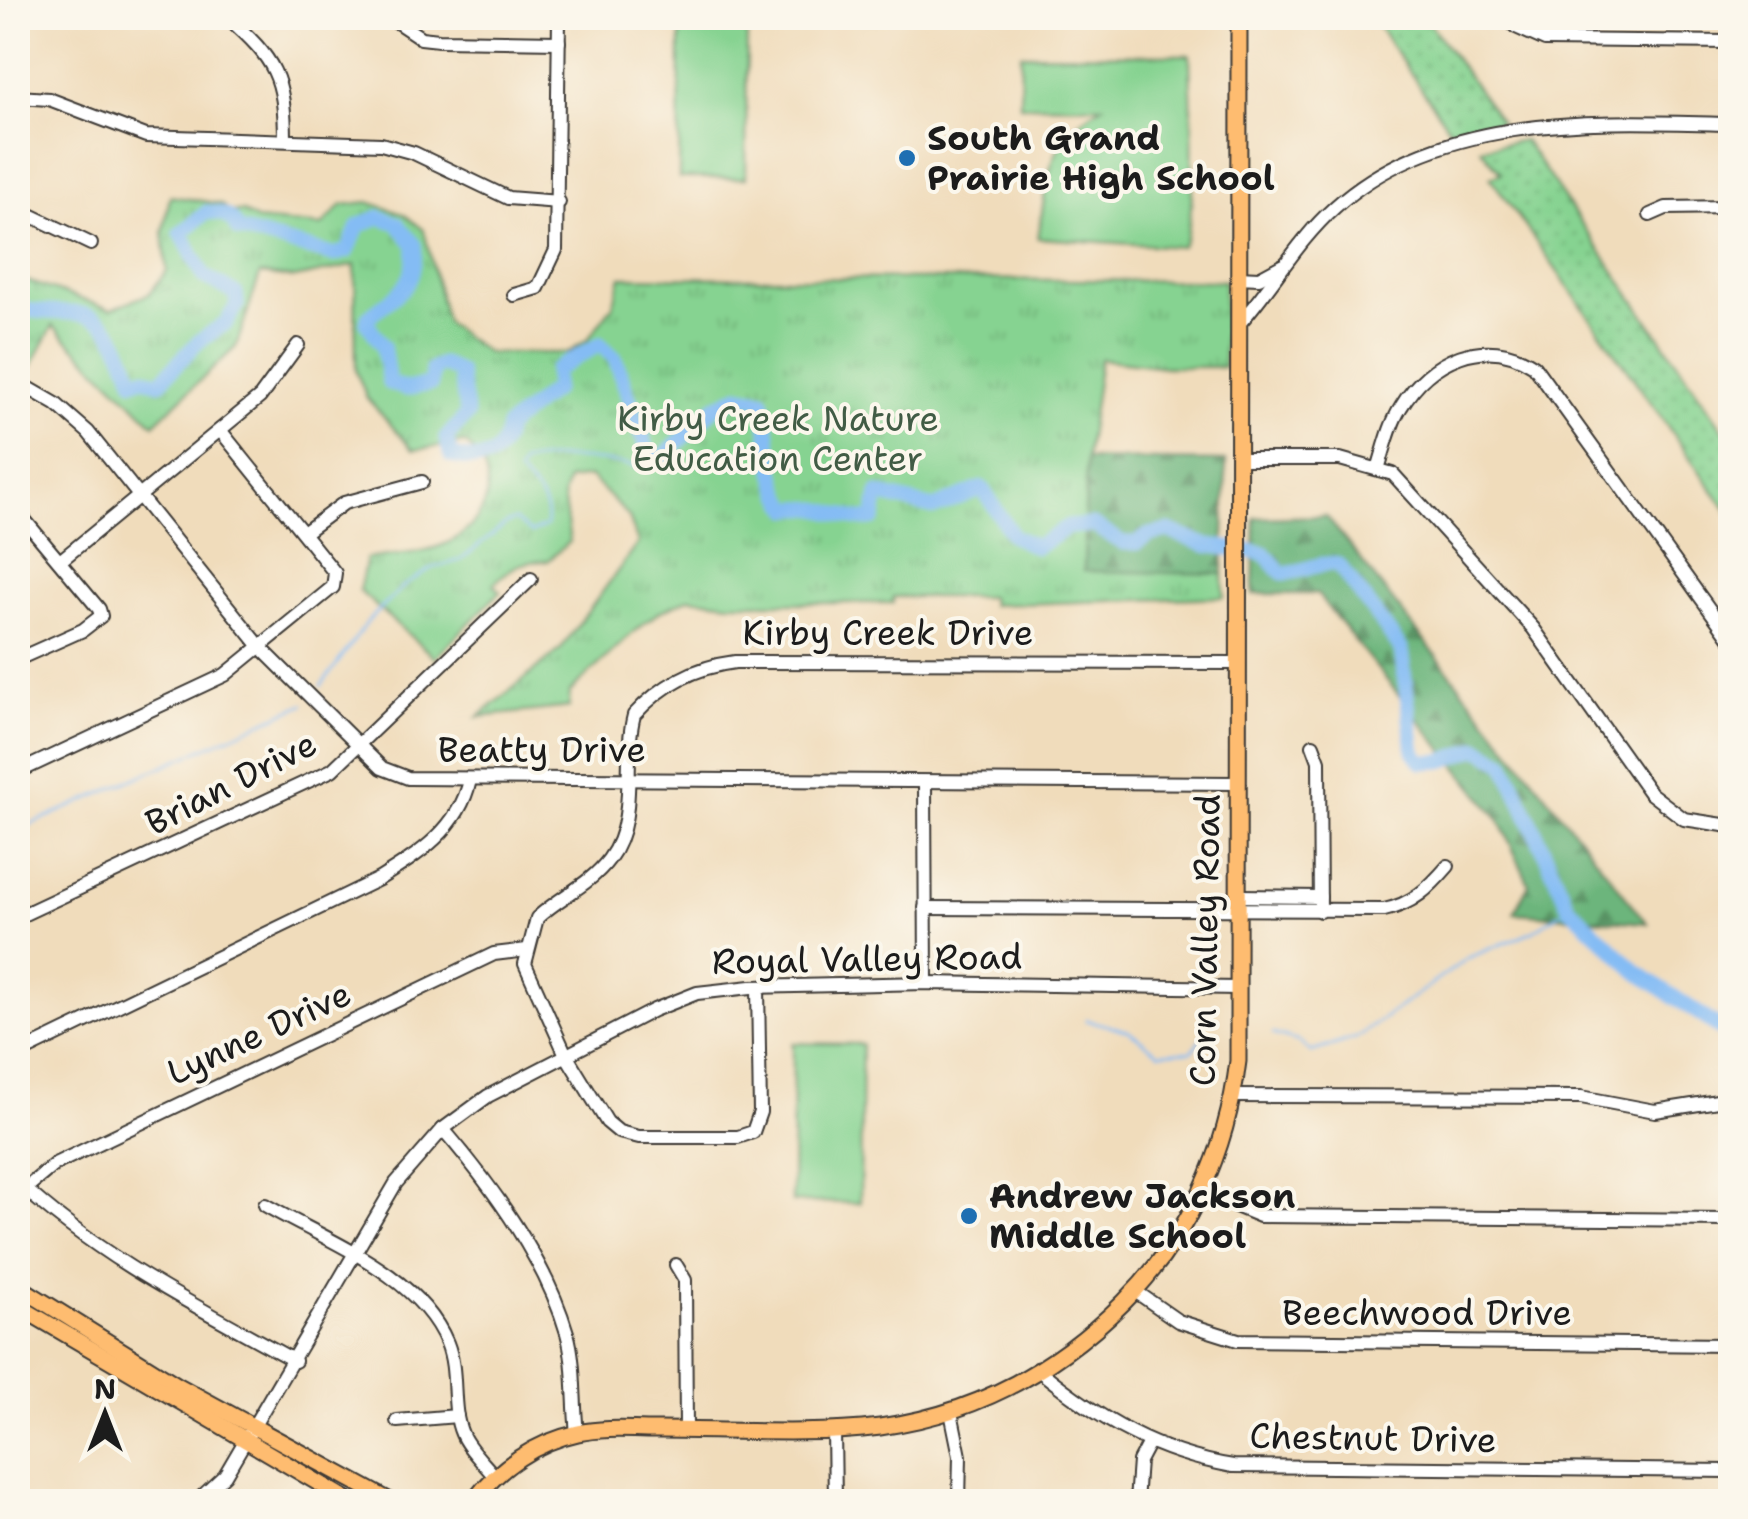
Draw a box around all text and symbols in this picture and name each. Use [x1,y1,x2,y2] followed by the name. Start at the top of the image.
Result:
[927,114,1275,201] place label: South Grand Prairie High School
[896,147,918,169] marker: South Grand Prairie High School
[617,395,939,482] park label: Kirby Creek Nature Education Center
[742,609,1034,656] street label: Kirby Creek Drive
[137,719,324,846] street label: Brian Drive
[438,726,646,773] street label: Beatty Drive
[1178,793,1231,1087] street label: Corn Valley Road
[711,932,1023,985] street label: Royal Valley Road
[159,969,358,1096] street label: Lynne Drive
[989,1172,1296,1259] place label: Andrew Jackson Middle School
[958,1205,980,1227] marker: Andrew Jackson Middle School
[1282,1289,1572,1336] street label: Beechwood Drive
[55,1364,155,1464] north arrow
[94,1370,116,1408] text: N
[1249,1412,1497,1463] street label: Chestnut Drive

